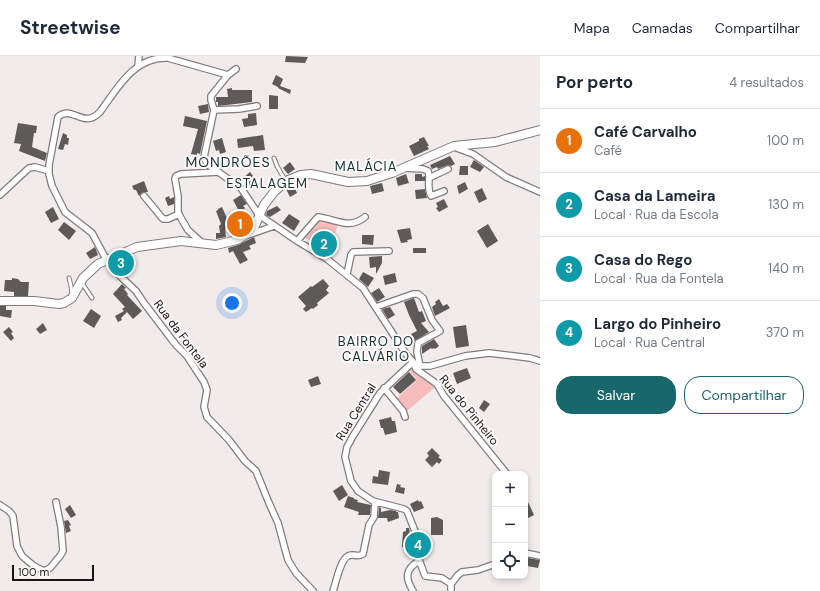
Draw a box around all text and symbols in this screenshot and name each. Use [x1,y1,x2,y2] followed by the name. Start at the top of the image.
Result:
[20,15,121,40] text: Streetwise
[574,19,610,37] text: Mapa
[632,19,693,37] text: Camadas
[715,19,800,37] text: Compartilhar
[556,71,633,93] text: Por perto
[729,74,804,91] text: 4 resultados
[594,122,697,142] text: Café Carvalho
[567,132,571,149] text: 1
[767,132,804,149] text: 100 m
[594,142,622,159] text: Café
[185,153,271,171] district label: MONDRÕES
[335,157,397,175] district label: MALÁCIA
[226,175,308,192] district label: ESTALAGEM
[594,186,716,206] text: Casa da Lameira
[565,196,573,213] text: 2
[768,196,804,213] text: 130 m
[594,206,719,223] text: Local · Rua da Escola
[227,209,253,239] pin: 1
[311,229,337,259] pin: 2
[108,248,134,278] pin: 3
[594,250,692,270] text: Casa do Rego
[565,260,573,277] text: 3
[768,260,804,277] text: 140 m
[594,270,724,287] text: Local · Rua da Fontela
[222,293,242,313] your location
[150,297,212,371] street label: Rua da Fontela
[594,314,721,334] text: Largo do Pinheiro
[565,324,573,341] text: 4
[766,324,804,341] text: 370 m
[338,333,414,365] district label: BAIRRO DO CALVÁRIO
[594,334,705,351] text: Local · Rua Central
[436,371,502,449] street label: Rua do Pinheiro
[556,376,676,414] button: Salvar
[684,376,804,414] button: Compartilhar
[332,380,380,444] street label: Rua Central
[492,471,528,579] map controls
[492,471,528,507] button: +
[492,507,528,543] button: −
[405,530,431,560] pin: 4
[492,543,528,579] button: locate
[12,563,94,582] scale bar
[18,565,49,579] text: 100 m

